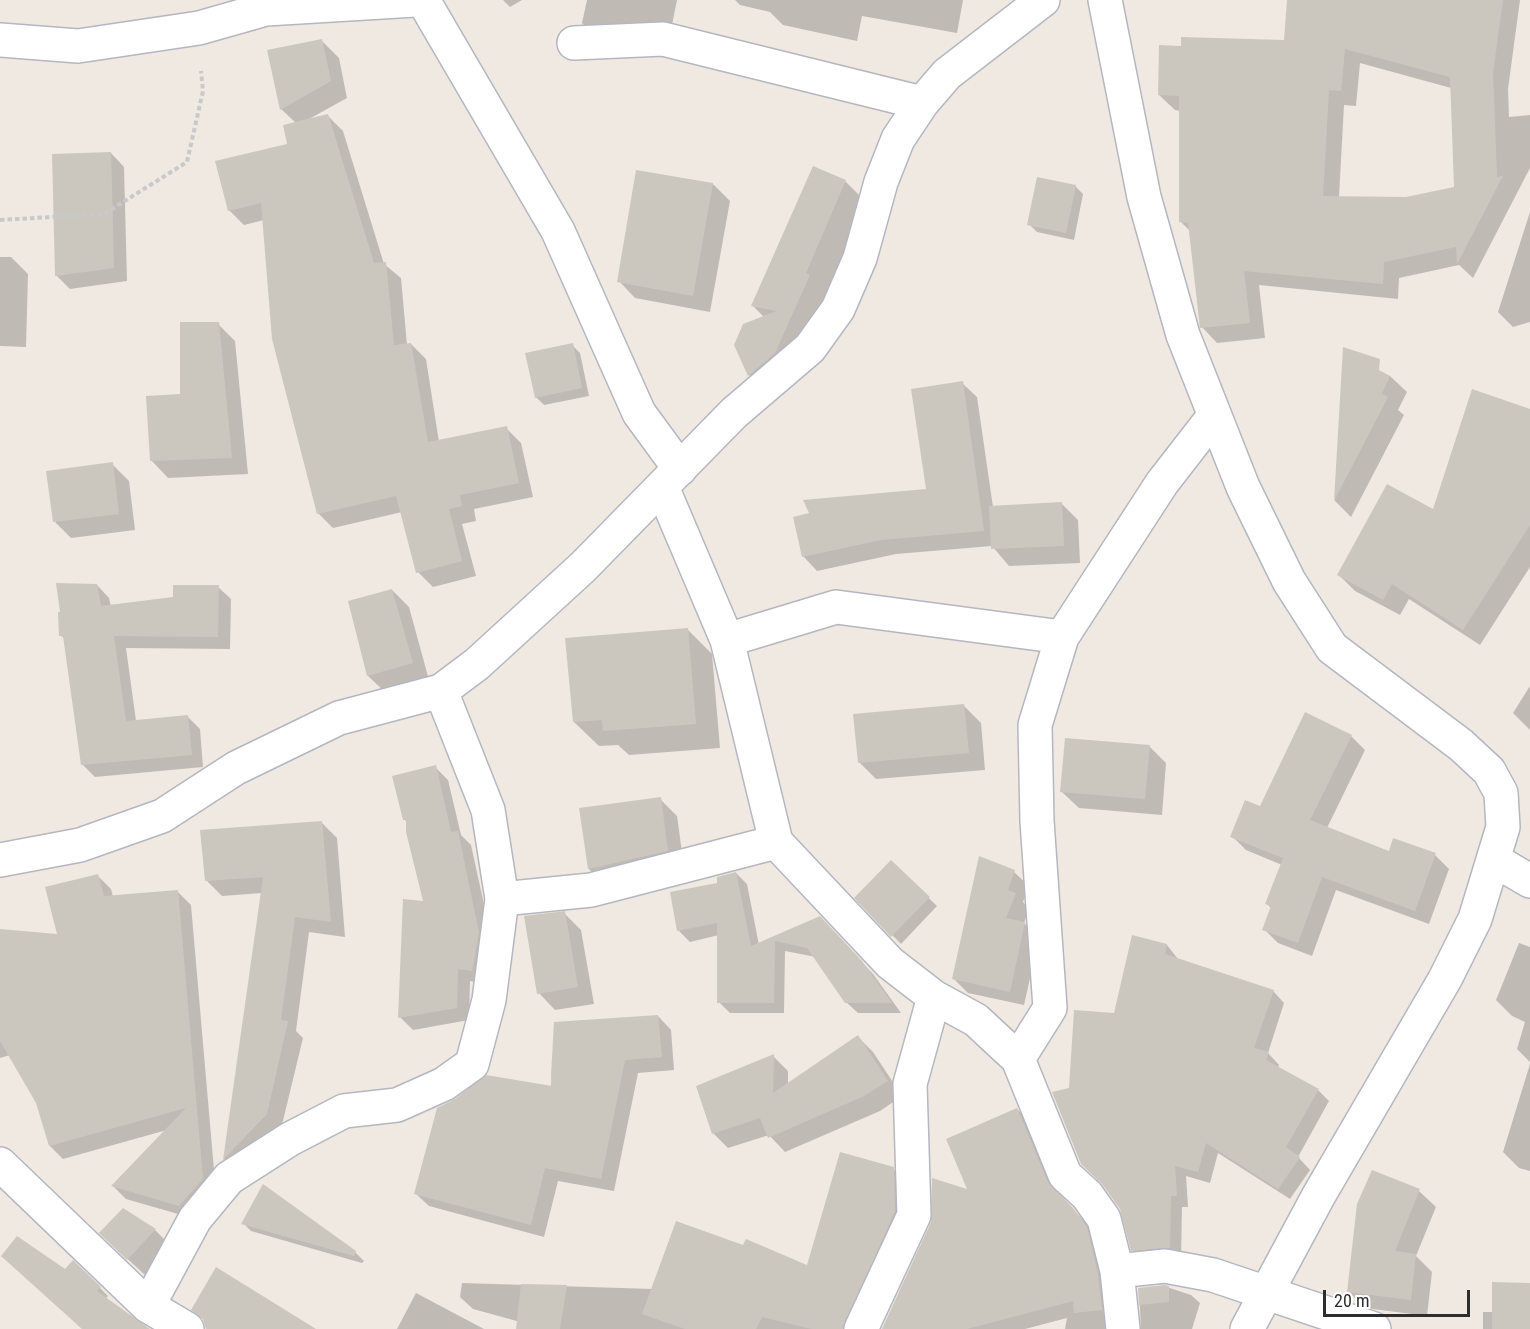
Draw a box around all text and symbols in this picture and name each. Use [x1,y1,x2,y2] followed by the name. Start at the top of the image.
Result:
[1326,1278,1473,1316] scale bar
[1334,1290,1369,1311] text: 20 m

